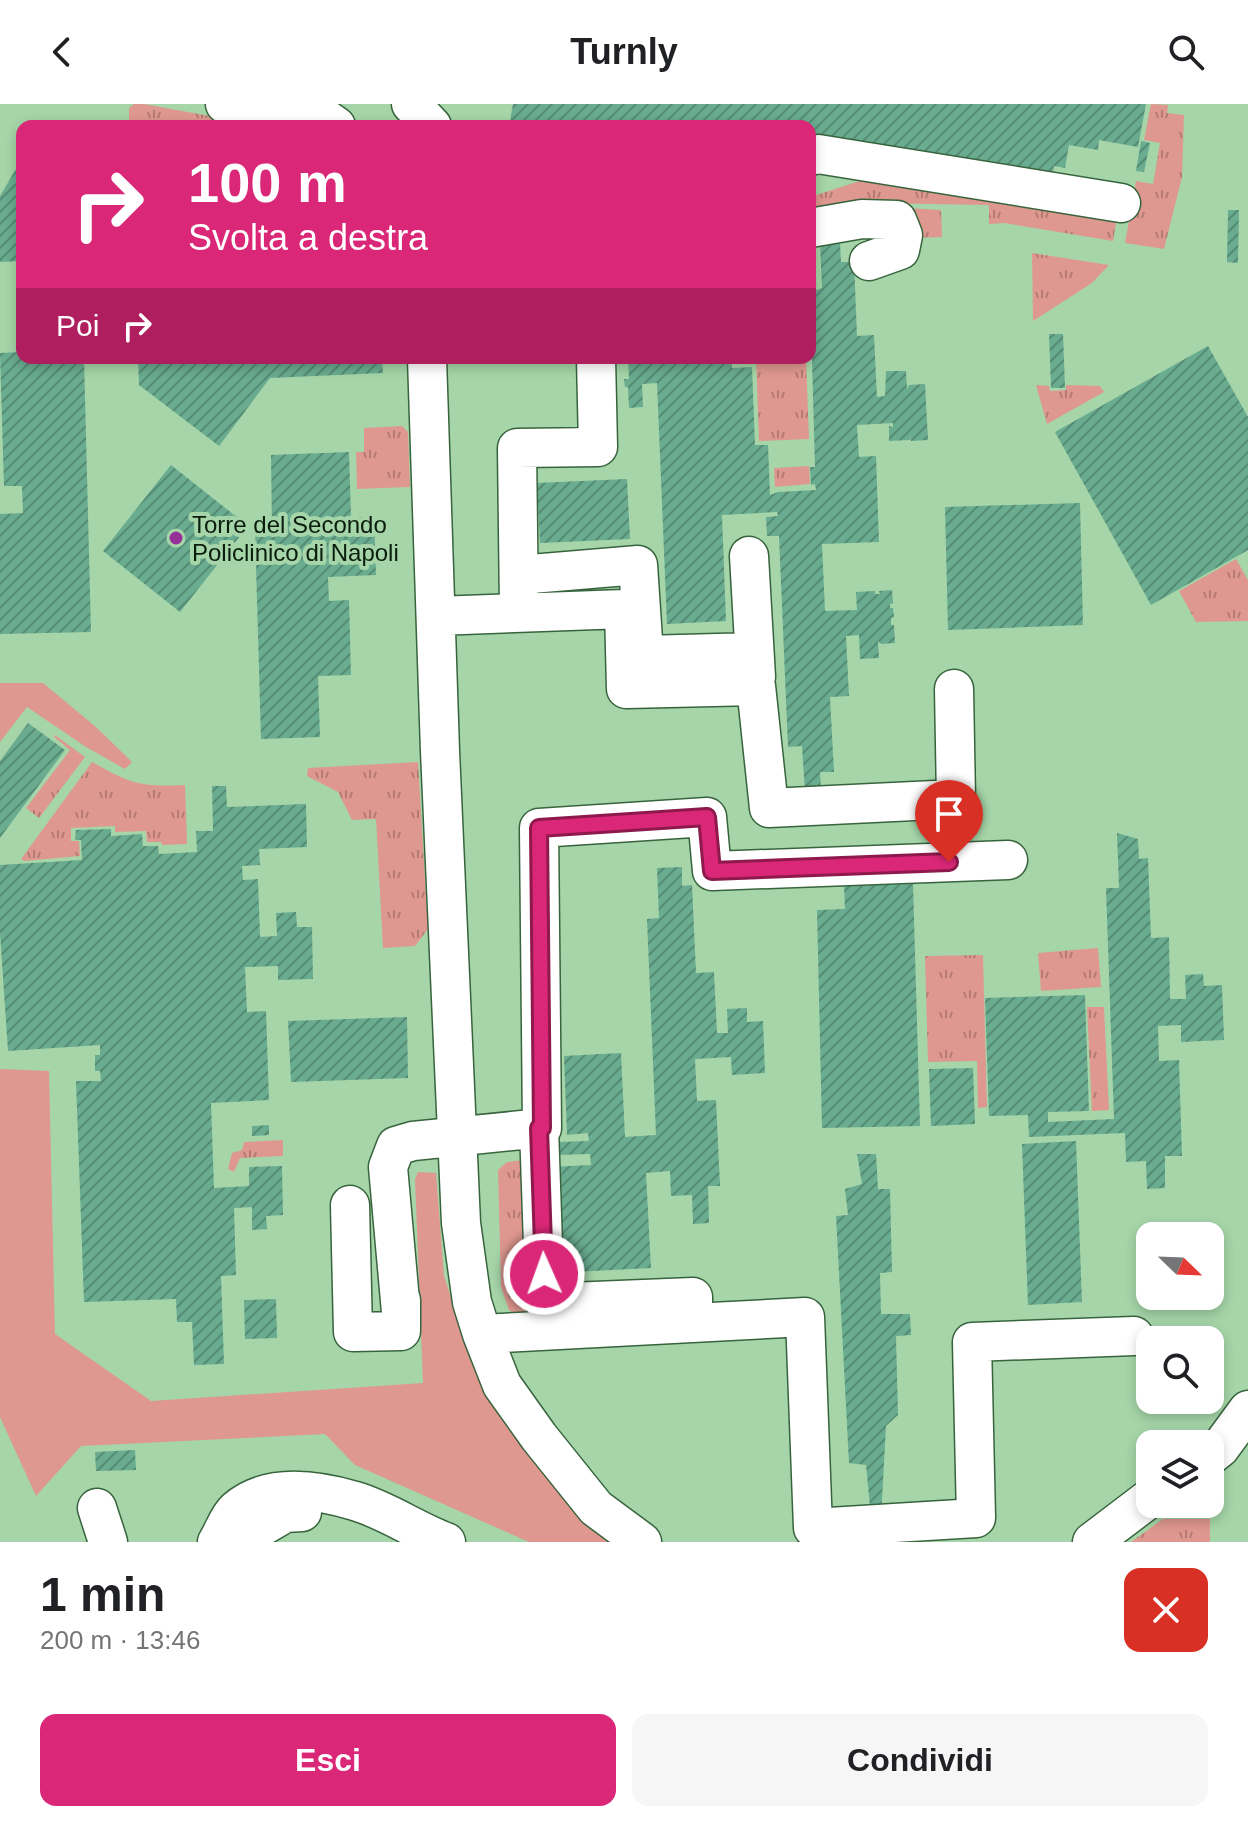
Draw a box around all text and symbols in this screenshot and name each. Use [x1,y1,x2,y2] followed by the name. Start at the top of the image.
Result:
[40,30,84,74] icon: back
[1164,30,1208,74] icon: search
[570,31,678,72] text: Turnly
[188,151,347,214] text: 100 m
[56,152,160,256] icon: right
[188,217,428,258] text: Svolta a destra
[115,304,159,348] icon: right
[56,309,99,342] text: Poi
[192,511,399,566] place label: Torre del Secondo Policlinico di Napoli
[167,529,185,547] marker: Torre del Secondo Policlinico di Napoli
[915,780,983,862] pin
[927,792,971,836] icon: arrive
[1136,1222,1224,1310] north arrow
[1136,1222,1224,1518] map controls
[502,1232,586,1316] position arrow
[1136,1326,1224,1414] button: search
[1136,1430,1224,1518] button: layers
[40,1568,165,1621] text: 1 min
[1124,1568,1208,1652] button: close
[40,1625,200,1655] text: 200 m · 13:46
[40,1714,616,1806] button: Esci
[632,1714,1208,1806] button: Condividi

